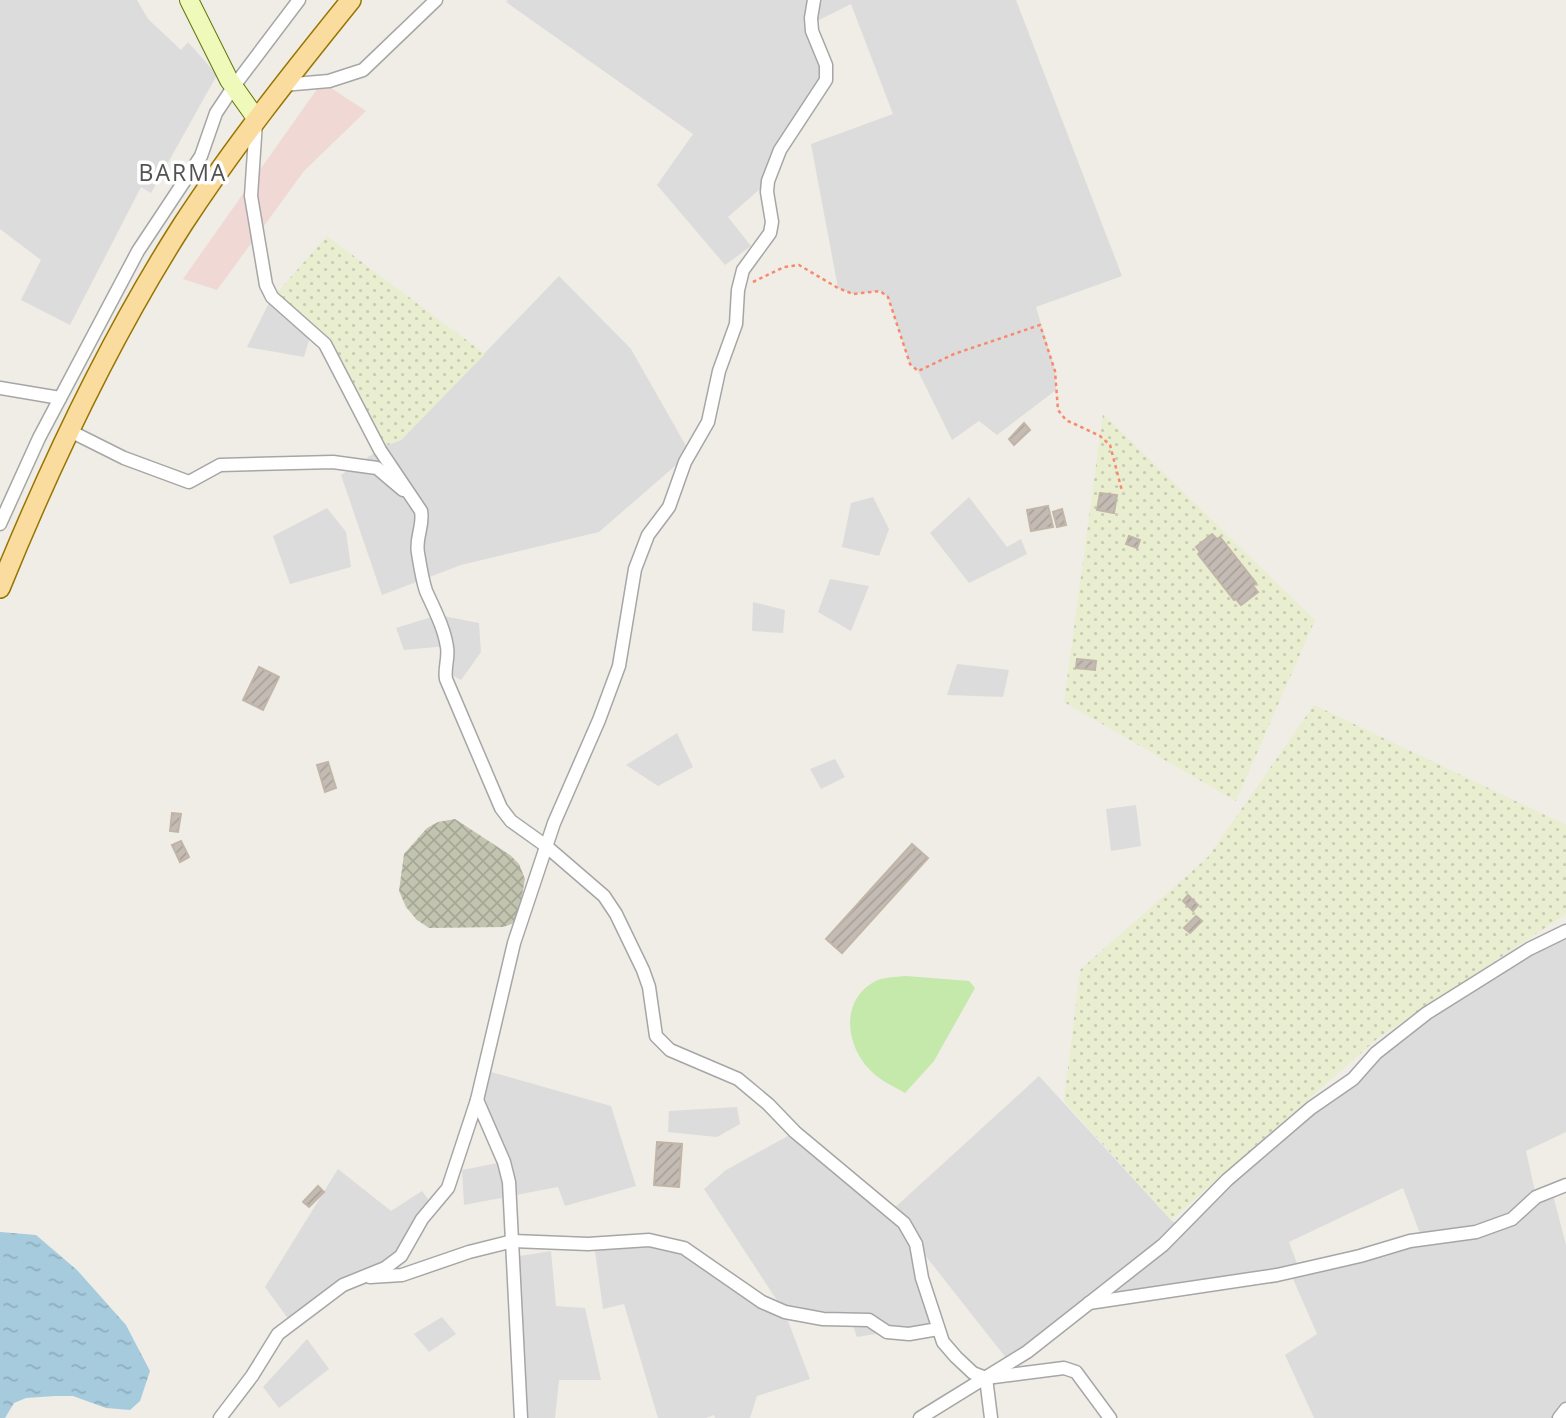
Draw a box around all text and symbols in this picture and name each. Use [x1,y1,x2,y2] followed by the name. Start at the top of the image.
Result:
[139,156,227,188] district label: BARMA

